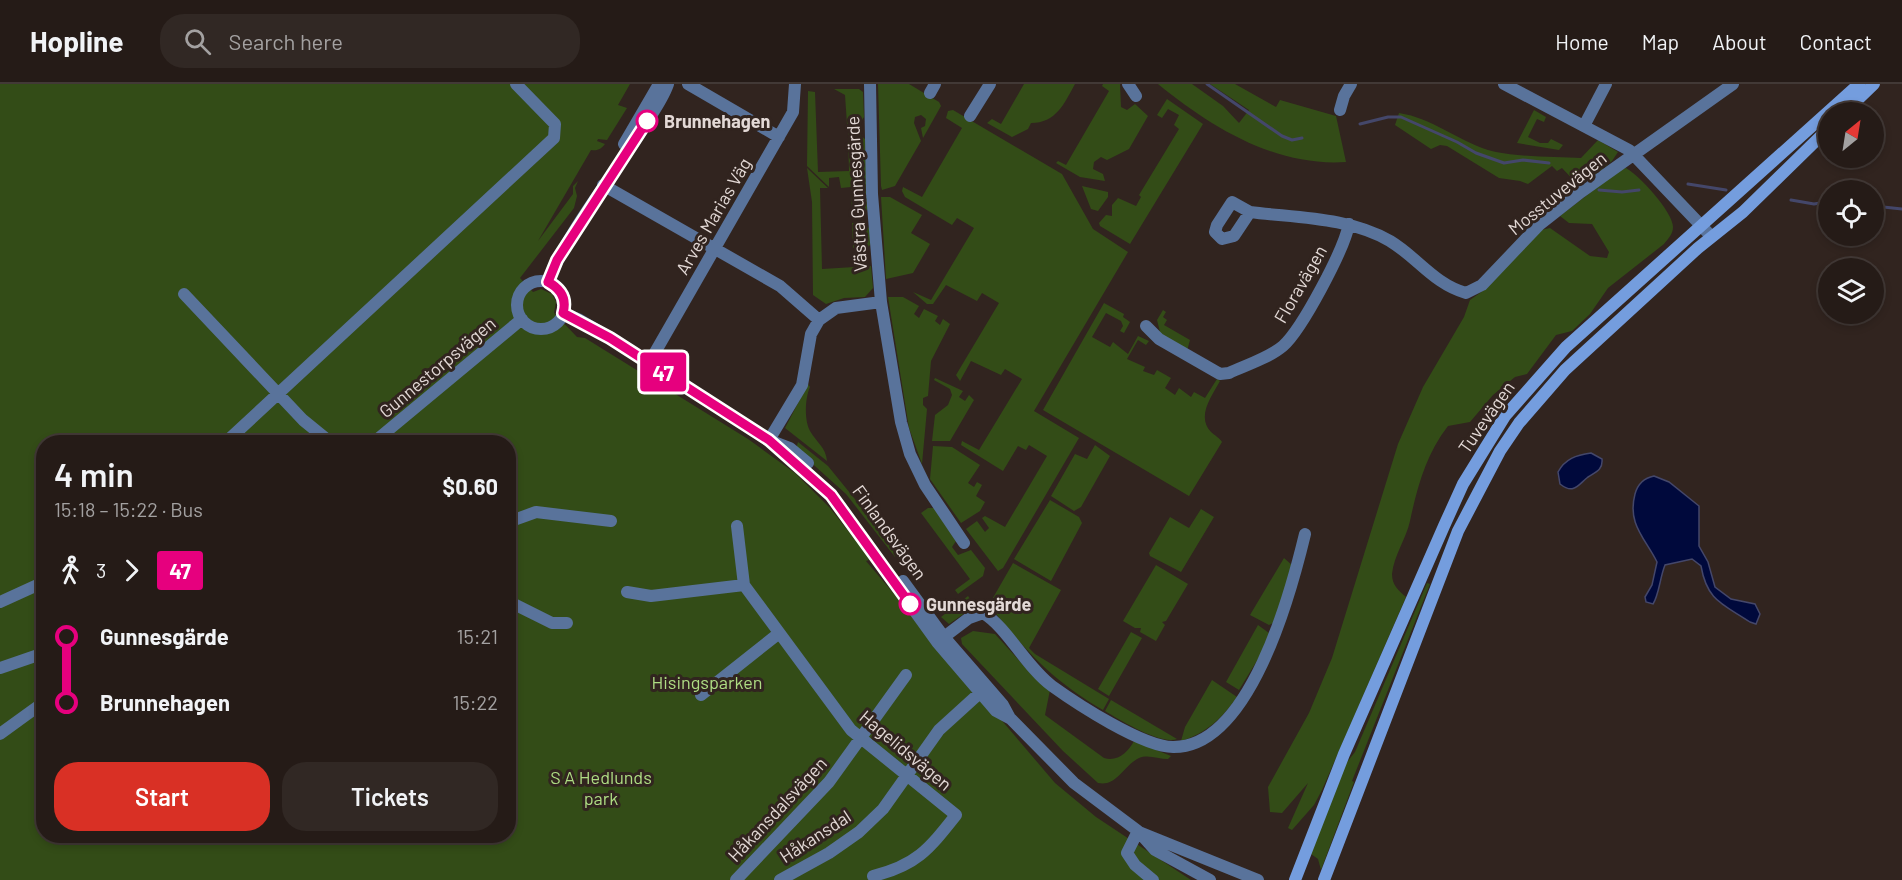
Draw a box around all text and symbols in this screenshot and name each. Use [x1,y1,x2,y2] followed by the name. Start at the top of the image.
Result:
[160,14,580,68] search box
[30,24,124,58] text: Hopline
[181,25,214,58] icon: search
[229,28,343,54] text: Search here
[1555,29,1609,54] text: Home
[1642,29,1679,54] text: Map
[1712,29,1767,54] text: About
[1800,29,1872,54] text: Contact
[1818,102,1884,168] north arrow
[1818,102,1884,324] map controls
[636,110,658,132] marker: Brunnehagen
[664,110,770,132] place label: Brunnehagen
[841,115,871,273] street label: Västra Gunnesgärde
[1503,147,1611,239] street label: Mosstuvevägen
[671,154,755,278] street label: Arves Marias Väg
[1818,180,1884,246] button: locate
[1269,241,1331,327] street label: Floravägen
[1818,258,1884,324] button: layers
[374,312,500,422] street label: Gunnestorpsvägen
[636,352,690,392] line badge: 47
[652,360,674,385] text: 47
[1453,377,1519,457] street label: Tuvevägen
[54,454,134,494] text: 4 min
[443,473,498,499] text: $0.60
[848,480,932,584] street label: Finlandsvägen
[54,497,203,521] text: 15:18 – 15:22 · Bus
[54,554,87,587] icon: walk
[115,554,148,587] icon: forward
[96,558,106,582] text: 3
[169,558,191,583] text: 47
[899,593,921,615] marker: Gunnesgärde
[926,593,1032,615] place label: Gunnesgärde
[100,623,229,649] text: Gunnesgärde
[457,624,498,648] text: 15:21
[651,671,763,693] park label: Hisingsparken
[100,689,230,715] text: Brunnehagen
[453,690,498,714] text: 15:22
[856,705,956,795] street label: Hagelidsvägen
[723,752,831,866] street label: Håkansdalsvägen
[54,762,270,831] button: Start
[282,762,498,831] button: Tickets
[550,766,652,809] park label: S A Hedlunds park
[775,805,855,867] street label: Håkansdal

